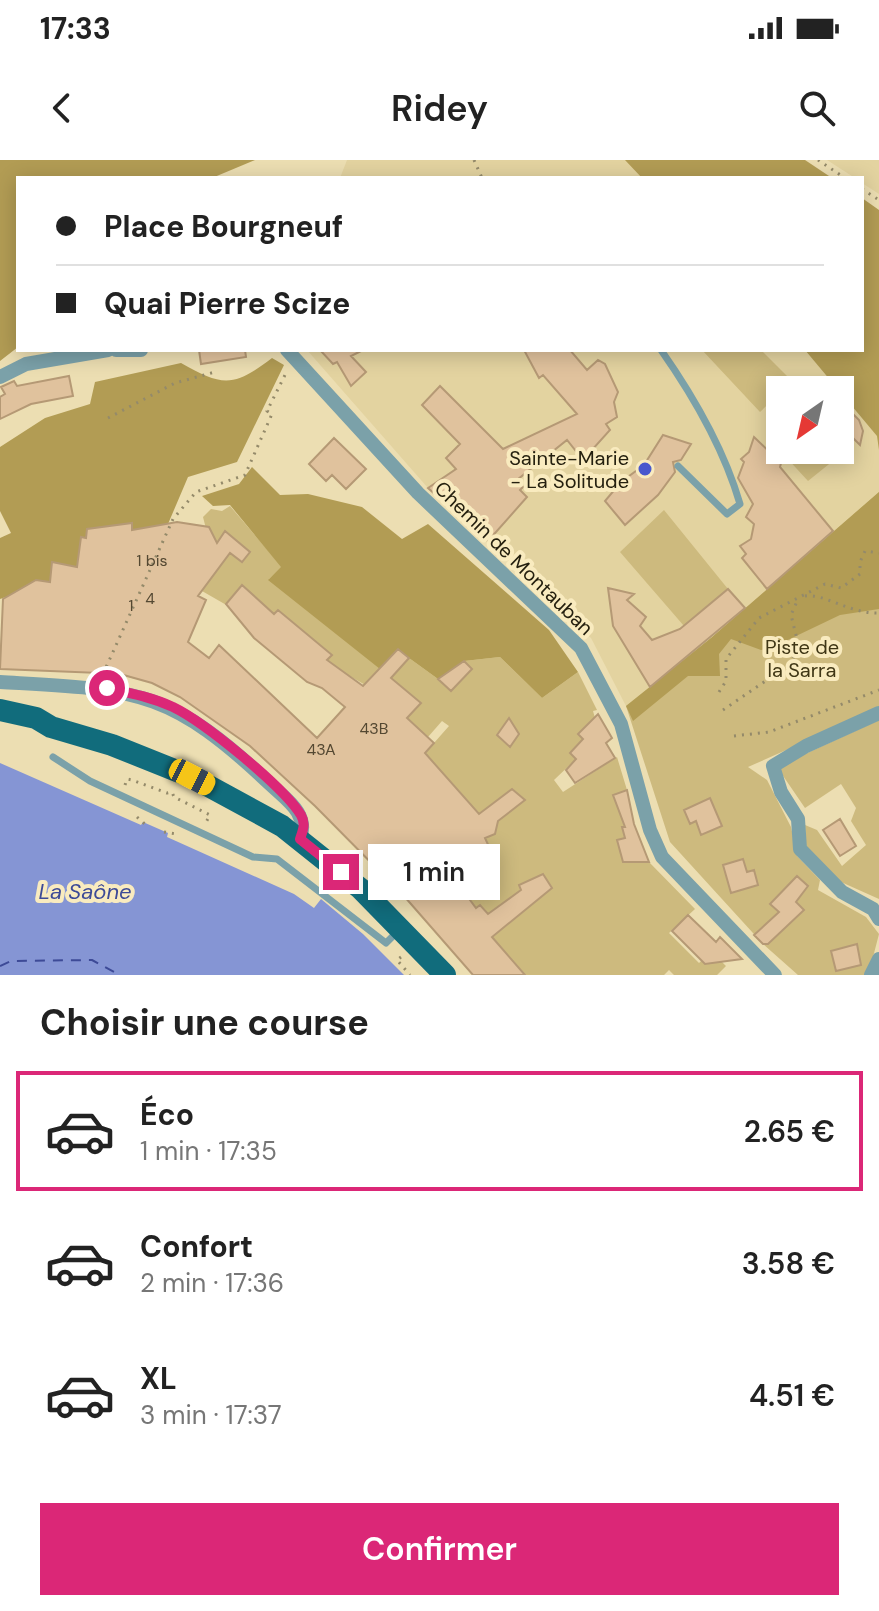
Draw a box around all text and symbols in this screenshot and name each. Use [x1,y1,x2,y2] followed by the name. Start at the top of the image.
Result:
[40,9,111,48] text: 17:33
[391,85,488,132] text: Ridey
[40,86,84,130] icon: back
[795,86,839,130] icon: search
[104,207,343,246] text: Place Bourgneuf
[104,284,350,323] text: Quai Pierre Scize
[766,376,854,464] north arrow
[766,376,854,464] map controls
[509,445,629,494] place label: Sainte-Marie - La Solitude
[636,460,654,478] marker: Sainte-Marie - La Solitude
[429,475,599,641] street label: Chemin de Montauban
[136,550,168,571] house number: 1 bis
[145,588,155,609] house number: 4
[129,595,134,616] house number: 1
[765,634,839,683] park label: Piste de la Sarra
[89,670,125,706] route start
[360,718,388,739] house number: 43B
[306,739,336,760] house number: 43A
[165,755,219,799] car
[369,844,501,900] callout: 1 min
[323,854,359,890] route end
[403,855,465,889] text: 1 min
[38,877,132,906] water label: La Saône
[40,999,369,1046] text: Choisir une course
[44,1095,116,1167] icon: car
[140,1095,194,1134] text: Éco
[744,1112,835,1151] text: 2.65 €
[140,1134,277,1168] text: 1 min · 17:35
[44,1227,116,1299] icon: car
[140,1227,253,1266] text: Confort
[742,1244,835,1283] text: 3.58 €
[140,1266,284,1300] text: 2 min · 17:36
[44,1359,116,1431] icon: car
[140,1359,177,1398] text: XL
[749,1376,835,1415] text: 4.51 €
[140,1398,282,1432] text: 3 min · 17:37
[40,1503,839,1595] button: Confirmer

